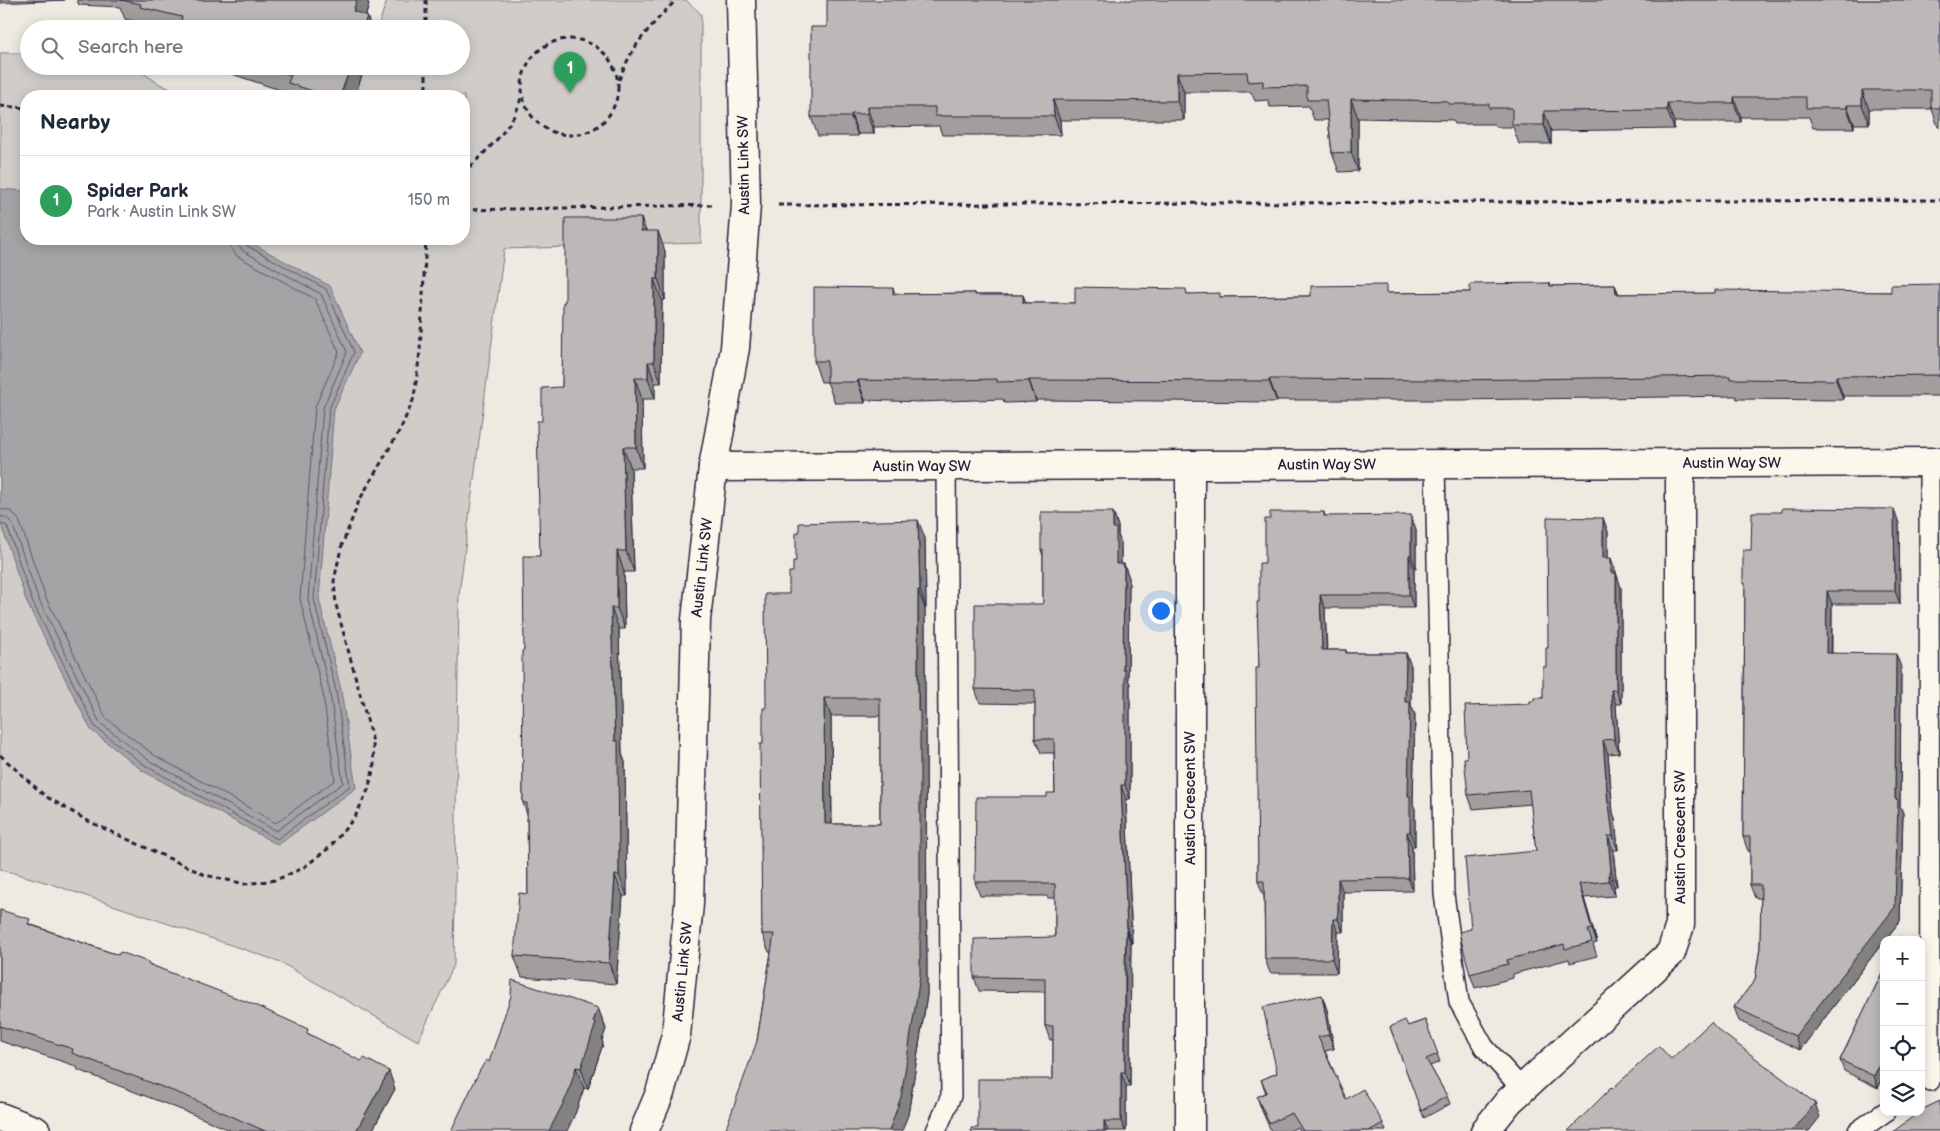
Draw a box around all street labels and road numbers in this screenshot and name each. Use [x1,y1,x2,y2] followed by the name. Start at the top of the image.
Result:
[734,115,754,215] street label: Austin Link SW
[1683,453,1782,473] street label: Austin Way SW
[1278,455,1377,474] street label: Austin Way SW
[873,456,972,476] street label: Austin Way SW
[687,516,717,618] street label: Austin Link SW
[1181,731,1200,865] street label: Austin Crescent SW
[1671,770,1690,904] street label: Austin Crescent SW
[668,921,697,1022] street label: Austin Link SW

